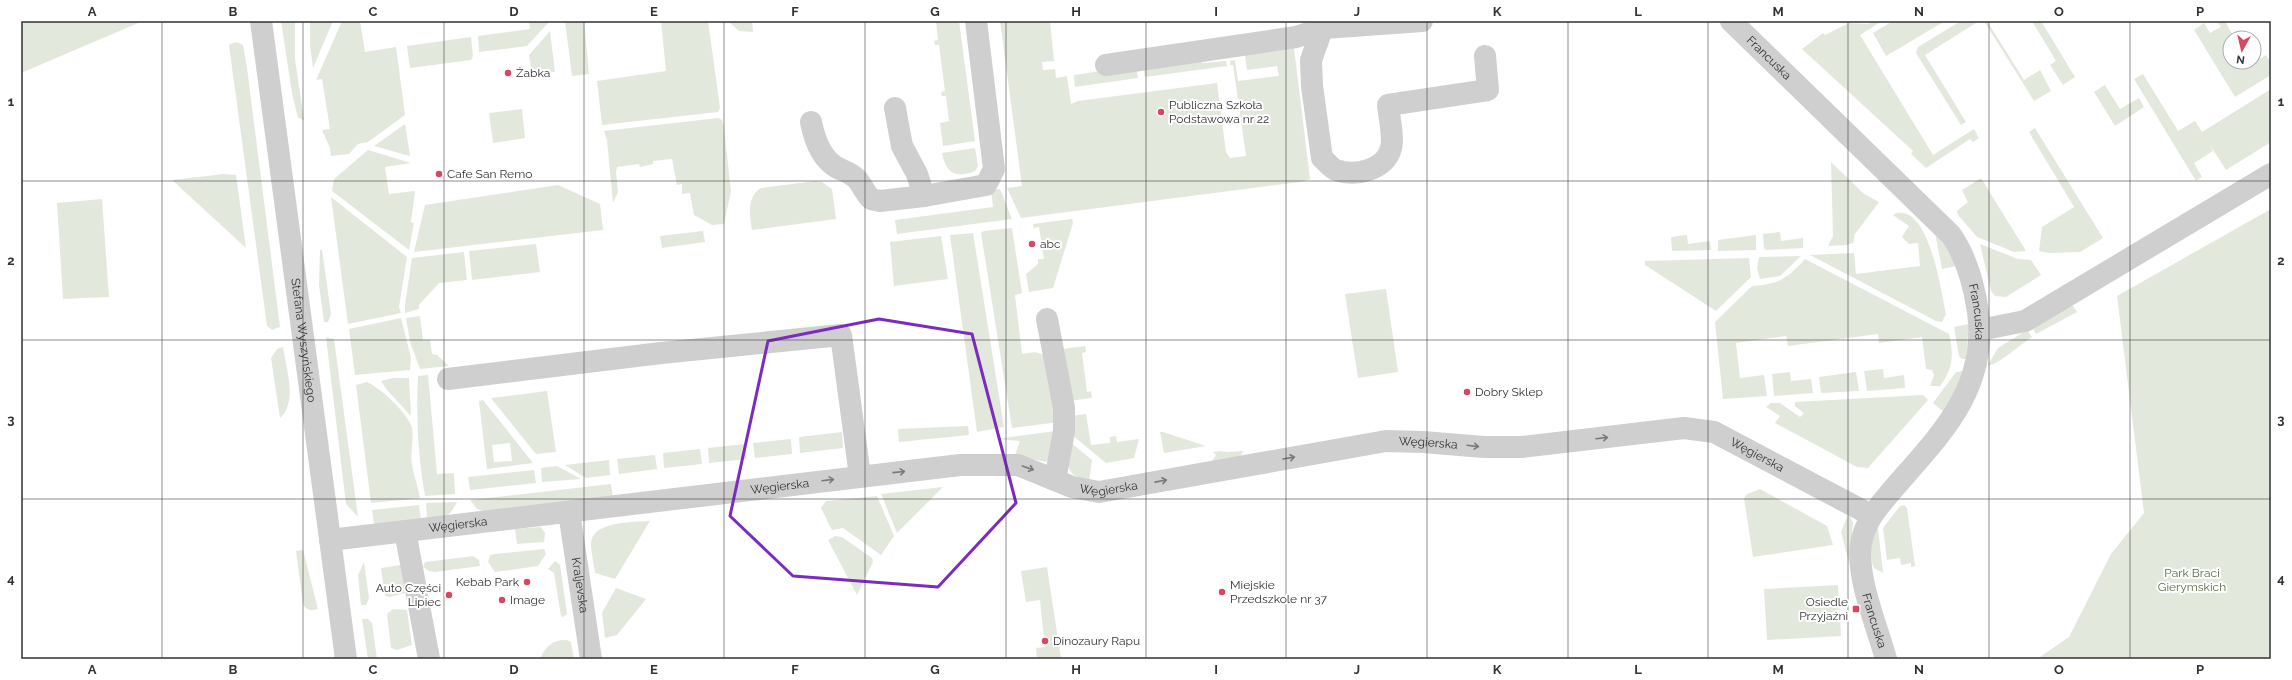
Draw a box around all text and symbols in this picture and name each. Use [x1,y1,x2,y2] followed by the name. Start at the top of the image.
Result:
[88,4,97,19] text: A
[229,4,238,19] text: B
[369,4,378,19] text: C
[509,4,519,19] text: D
[650,4,658,19] text: E
[791,4,799,19] text: F
[930,4,940,19] text: G
[1071,4,1081,19] text: H
[1214,4,1218,19] text: I
[1354,4,1360,19] text: J
[1493,4,1502,19] text: K
[1634,4,1642,19] text: L
[1772,4,1784,19] text: M
[1914,4,1924,19] text: N
[2054,4,2064,19] text: O
[2196,4,2204,19] text: P
[2222,30,2262,70] north arrow
[1744,33,1794,83] street label: Francuska
[2236,52,2246,66] text: N
[516,66,550,80] place label: Żabka
[503,68,513,78] marker: Żabka
[8,94,15,109] text: 1
[2278,94,2285,109] text: 1
[1169,98,1269,126] place label: Publiczna Szkoła Podstawowa nr 22
[1156,107,1166,117] marker: Publiczna Szkoła Podstawowa nr 22
[447,167,532,181] place label: Cafe San Remo
[434,169,444,179] marker: Cafe San Remo
[1040,237,1061,251] place label: abc
[1027,239,1037,249] marker: abc
[7,253,15,268] text: 2
[2277,253,2285,268] text: 2
[288,277,319,403] street label: Stefana Wyszyńskiego
[1966,282,1986,340] street label: Francuska
[1475,385,1543,399] place label: Dobry Sklep
[1462,387,1472,397] marker: Dobry Sklep
[7,412,15,427] text: 3
[2277,412,2285,427] text: 3
[1399,434,1458,452] street label: Węgierska
[1595,434,1608,442] one-way arrow
[1728,435,1786,475] street label: Węgierska
[1466,442,1479,450] one-way arrow
[1282,453,1295,461] one-way arrow
[1021,465,1034,472] one-way arrow
[892,468,905,476] one-way arrow
[750,476,810,497] street label: Węgierska
[821,476,834,484] one-way arrow
[1154,477,1167,485] one-way arrow
[1078,478,1139,499] street label: Węgierska
[428,514,488,535] street label: Węgierska
[569,556,591,614] street label: Kraljevska
[2158,566,2226,594] park label: Park Braci Gierymskich
[7,571,15,586] text: 4
[2277,571,2285,586] text: 4
[456,575,520,589] place label: Kebab Park
[522,577,532,587] marker: Kebab Park
[1230,578,1328,606] place label: Miejskie Przedszkole nr 37
[376,581,441,609] place label: Auto Części Lipiec
[1217,587,1227,597] marker: Miejskie Przedszkole nr 37
[444,590,454,600] marker: Auto Części Lipiec
[1859,592,1889,650] street label: Francuska
[510,593,545,607] place label: Image
[497,595,507,605] marker: Image
[1799,595,1848,623] place label: Osiedle Przyjaźni
[1851,604,1861,614] marker: Osiedle Przyjaźni
[1053,634,1140,648] place label: Dinozaury Rapu
[1040,636,1050,646] marker: Dinozaury Rapu
[88,662,97,677] text: A
[229,662,238,677] text: B
[369,662,378,677] text: C
[509,662,519,677] text: D
[650,662,658,677] text: E
[791,662,799,677] text: F
[930,662,940,677] text: G
[1071,662,1081,677] text: H
[1214,662,1218,677] text: I
[1354,662,1360,677] text: J
[1493,662,1502,677] text: K
[1634,662,1642,677] text: L
[1772,662,1784,677] text: M
[1914,662,1924,677] text: N
[2054,662,2064,677] text: O
[2196,662,2204,677] text: P

